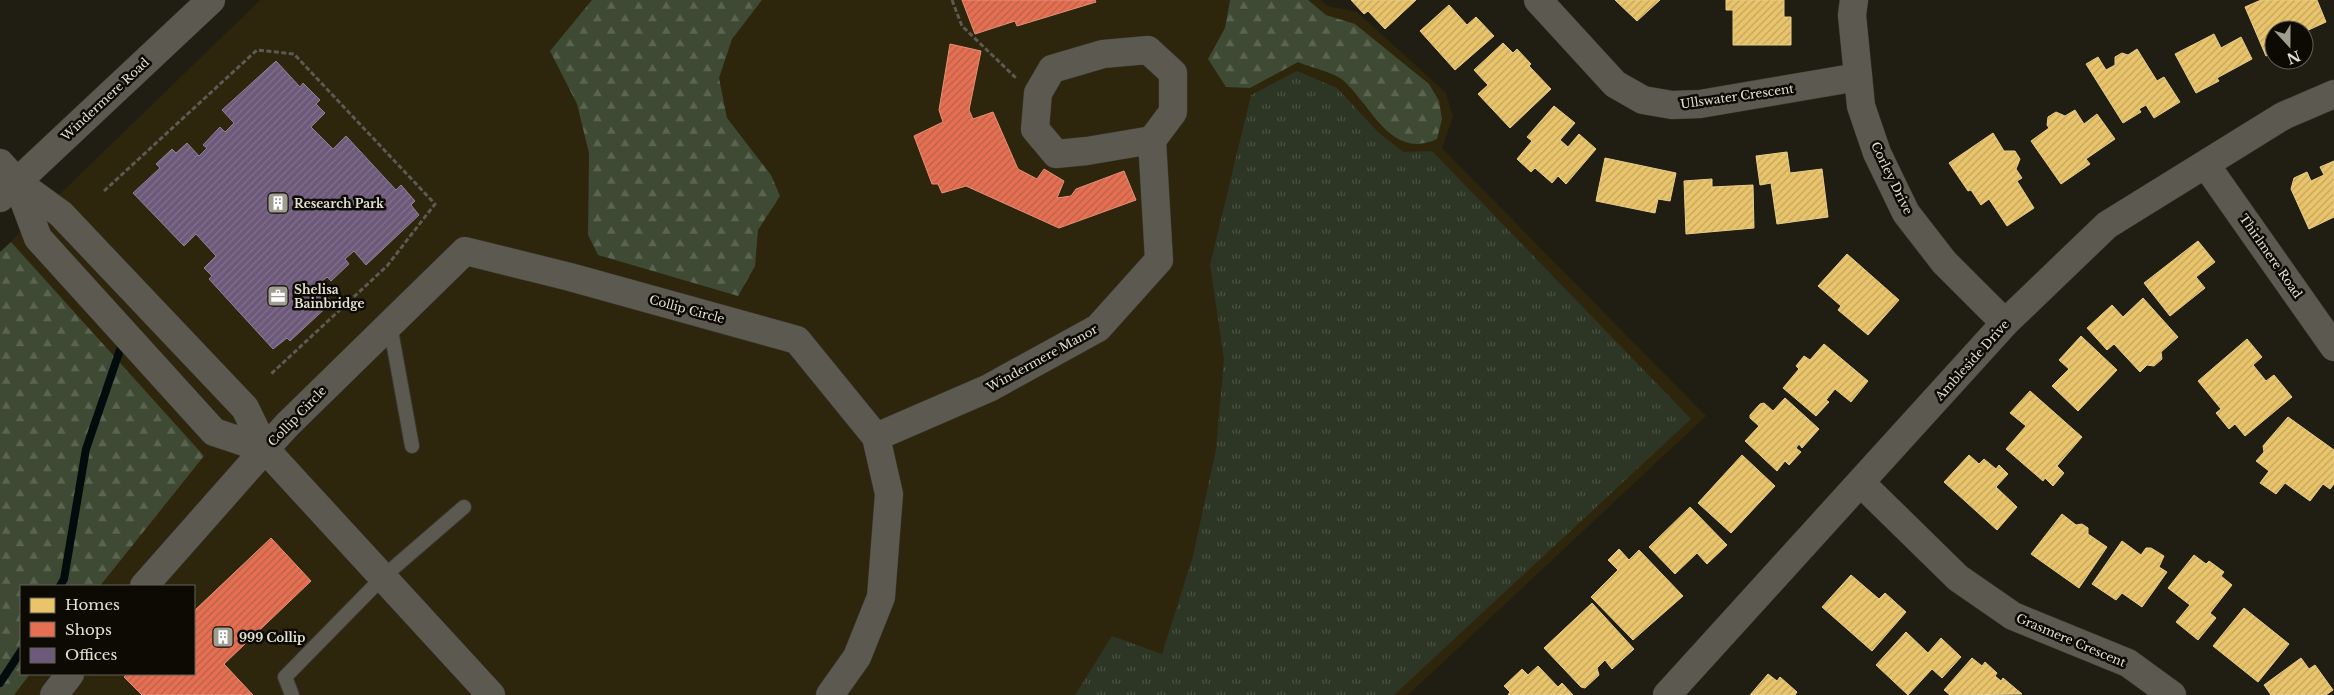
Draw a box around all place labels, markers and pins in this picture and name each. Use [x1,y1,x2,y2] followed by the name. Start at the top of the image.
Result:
[266,191,290,215] building icon: Research Park
[294,196,385,211] place label: Research Park
[294,282,365,311] place label: Shelisa Bainbridge
[266,284,290,308] office icon: Shelisa Bainbridge
[211,625,235,649] building icon: 999 Collip
[239,630,305,645] place label: 999 Collip

